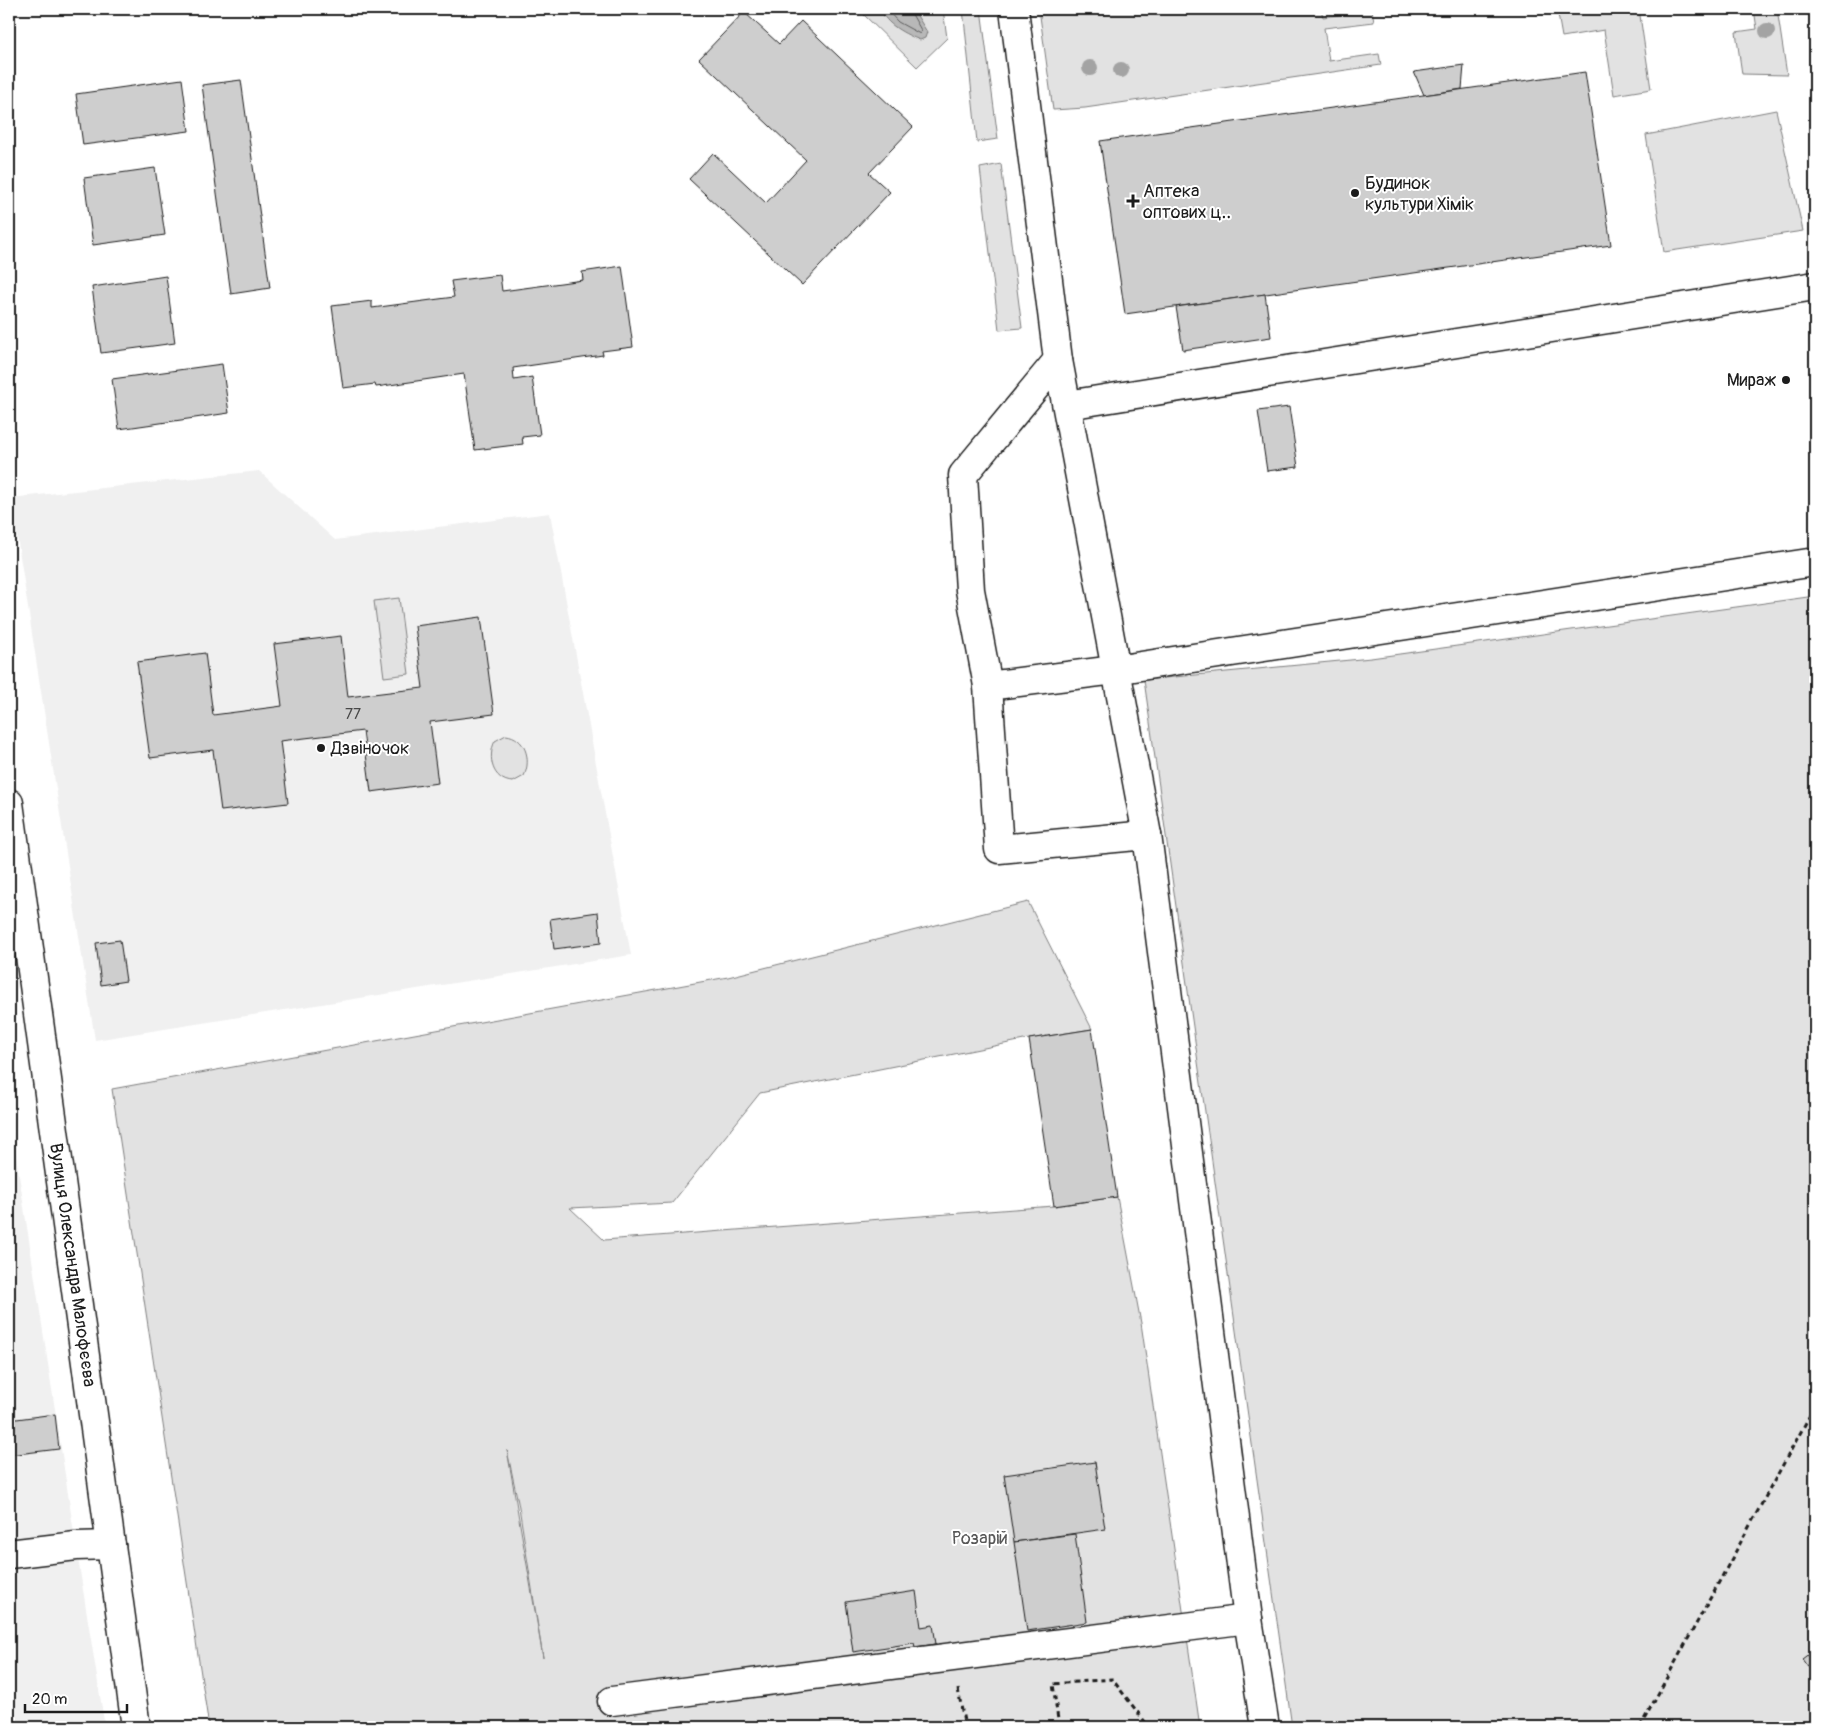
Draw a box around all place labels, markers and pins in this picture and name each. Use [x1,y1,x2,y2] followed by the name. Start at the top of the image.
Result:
[1365,172,1474,216] place label: Будинок культури Хімік
[1143,180,1231,224] place label: Аптека оптових ц‥
[1349,187,1361,199] marker: Будинок культури Хімік
[1127,195,1139,207] marker: Аптека оптових ц‥
[1727,369,1776,392] place label: Мираж
[1780,374,1792,386] marker: Мираж
[330,737,409,760] place label: Дзвіночок
[315,742,327,754] marker: Дзвіночок

